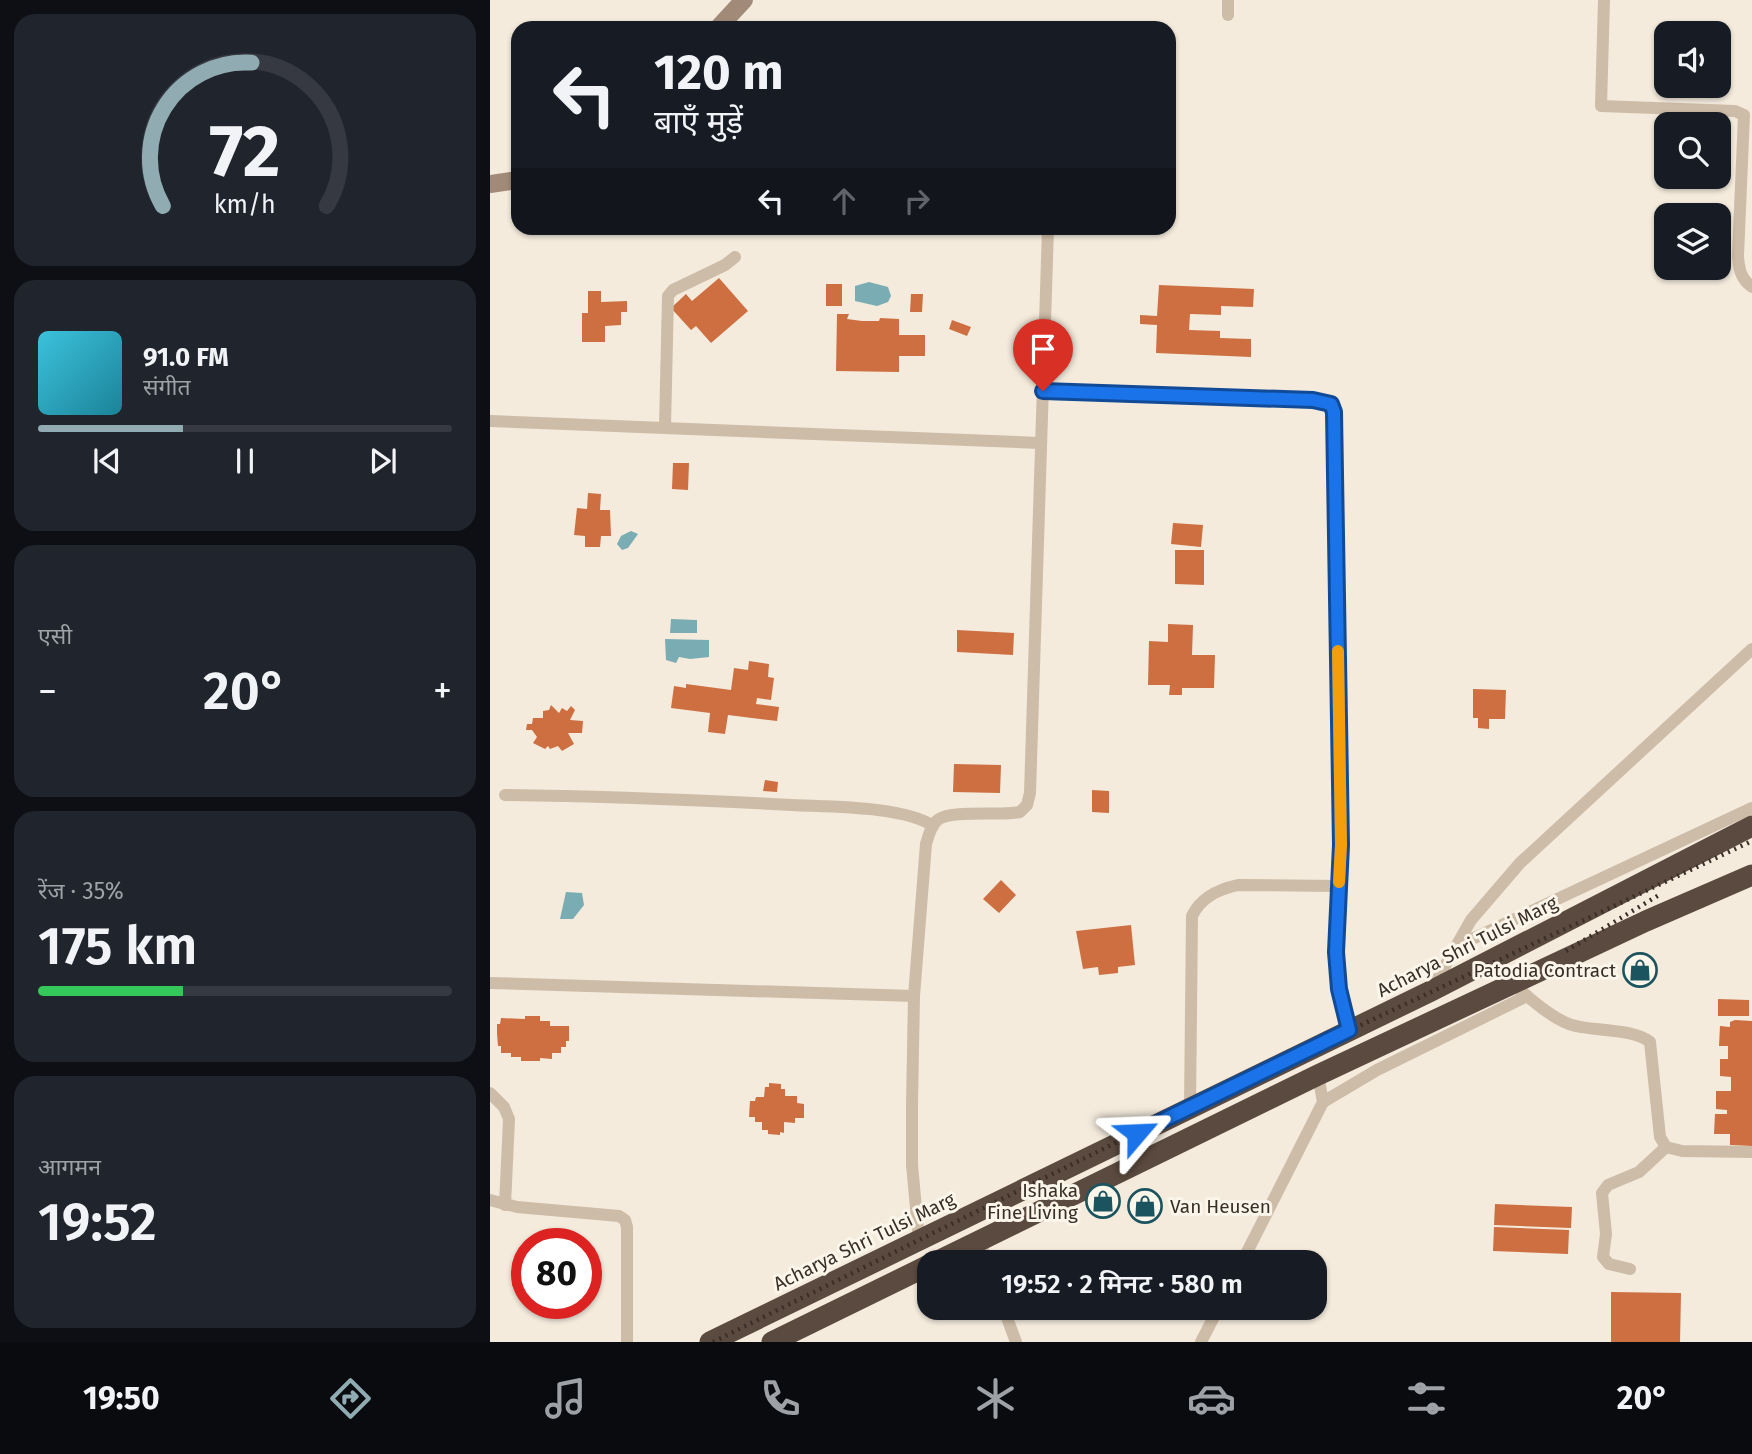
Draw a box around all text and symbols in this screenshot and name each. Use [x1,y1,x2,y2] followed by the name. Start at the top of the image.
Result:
[1654,21,1731,280] map controls
[1654,21,1731,98] button: sound
[654,43,784,102] text: 120 m
[539,49,630,140] icon: left
[654,103,743,141] text: बाएँ मुड़ें
[209,108,281,195] text: 72
[1654,112,1731,189] button: search
[752,182,790,220] icon: left
[825,182,863,220] icon: ahead
[898,182,936,220] icon: right
[214,190,276,220] text: km/h
[1654,203,1731,280] button: layers
[1013,319,1073,391] pin
[1024,330,1062,368] icon: arrive
[143,342,229,373] text: 91.0 FM
[143,373,191,401] text: संगीत
[88,442,126,480] icon: previous
[226,442,264,480] icon: pause
[364,442,402,480] icon: next
[38,622,72,650] text: एसी
[203,660,287,723] text: 20°
[38,668,57,714] text: −
[433,668,452,714] text: +
[38,877,124,905] text: रेंज · 35%
[1373,891,1561,1002] street label: Acharya Shri Tulsi Marg
[38,915,197,978] text: 175 km
[1621,951,1659,989] shop icon: Patodia Contract
[1474,959,1616,982] place label: Patodia Contract
[1100,1096,1174,1170] position arrow
[38,1153,101,1181] text: आगमन
[987,1179,1078,1224] place label: Ishaka Fine Living
[1084,1182,1122,1220] shop icon: Ishaka Fine Living
[770,1187,959,1295] street label: Acharya Shri Tulsi Marg
[1126,1187,1164,1225] shop icon: Van Heusen
[38,1191,157,1254] text: 19:52
[1170,1195,1271,1218] place label: Van Heusen
[511,1228,602,1319] speed limit sign: 80
[1001,1269,1243,1300] text: 19:52 · 2 मिनट · 580 m
[326,1374,375,1423] icon: directions
[541,1374,590,1423] icon: music
[756,1374,805,1423] icon: phone
[971,1374,1020,1423] icon: climate
[1187,1374,1236,1423] icon: car
[1402,1374,1451,1423] icon: filters
[83,1379,160,1417] text: 19:50
[1617,1379,1669,1417] text: 20°

